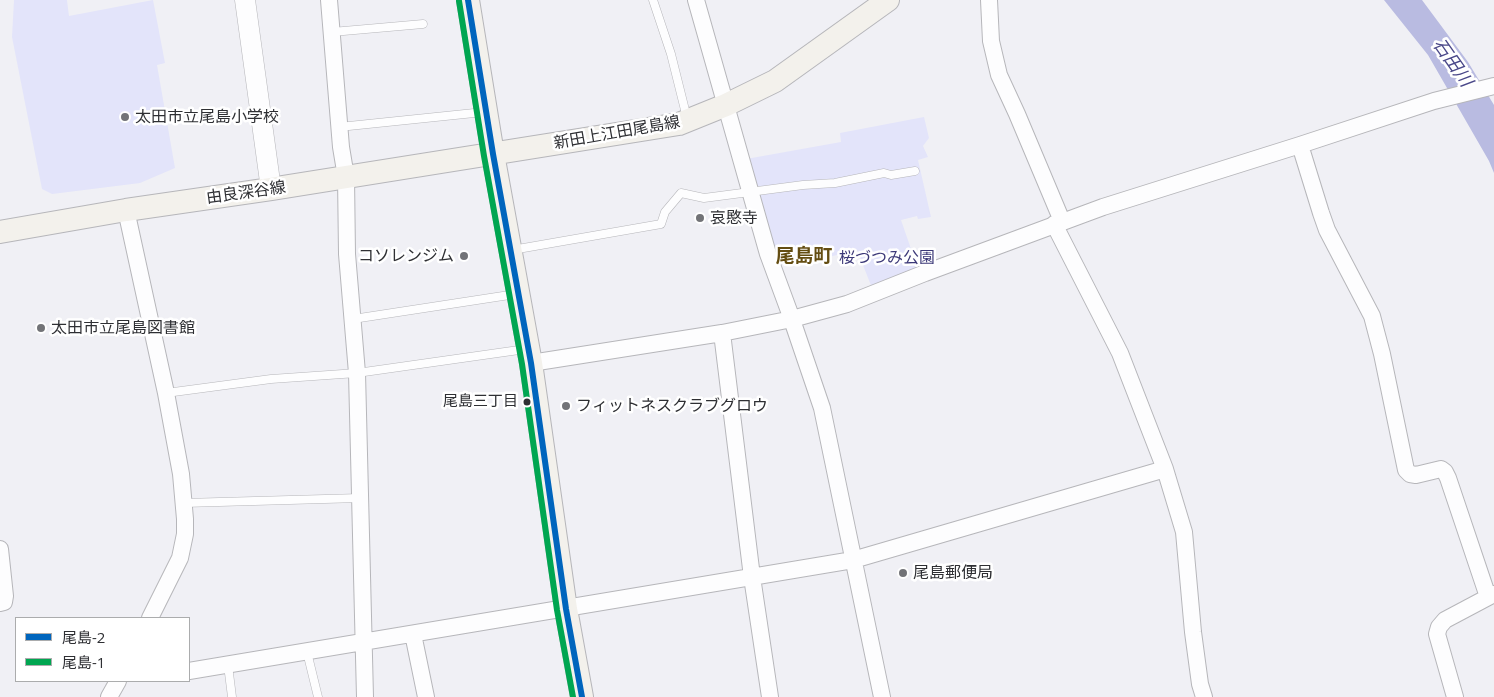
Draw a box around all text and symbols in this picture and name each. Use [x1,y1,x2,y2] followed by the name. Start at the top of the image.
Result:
[1428,35,1476,91] water label: 石田川
[135,107,279,127] place label: 太田市立尾島小学校
[119,111,131,123] marker: 太田市立尾島小学校
[552,112,682,154] street label: 新田上江田尾島線
[205,178,287,208] street label: 由良深谷線
[710,208,758,228] place label: 哀愍寺
[694,212,706,224] marker: 哀愍寺
[358,246,454,266] place label: コソレンジム
[776,246,832,268] district label: 尾島町
[839,248,935,268] park label: 桜づつみ公園
[458,250,470,262] marker: コソレンジム
[51,318,195,338] place label: 太田市立尾島図書館
[35,322,47,334] marker: 太田市立尾島図書館
[443,393,518,411] place label: 尾島三丁目
[576,396,768,416] place label: フィットネスクラブグロウ
[522,397,532,407] marker: 尾島三丁目
[560,400,572,412] marker: フィットネスクラブグロウ
[913,563,993,583] place label: 尾島郵便局
[897,567,909,579] marker: 尾島郵便局
[15,617,190,682] legend
[62,627,105,647] text: 尾島-2
[62,652,105,672] text: 尾島-1

